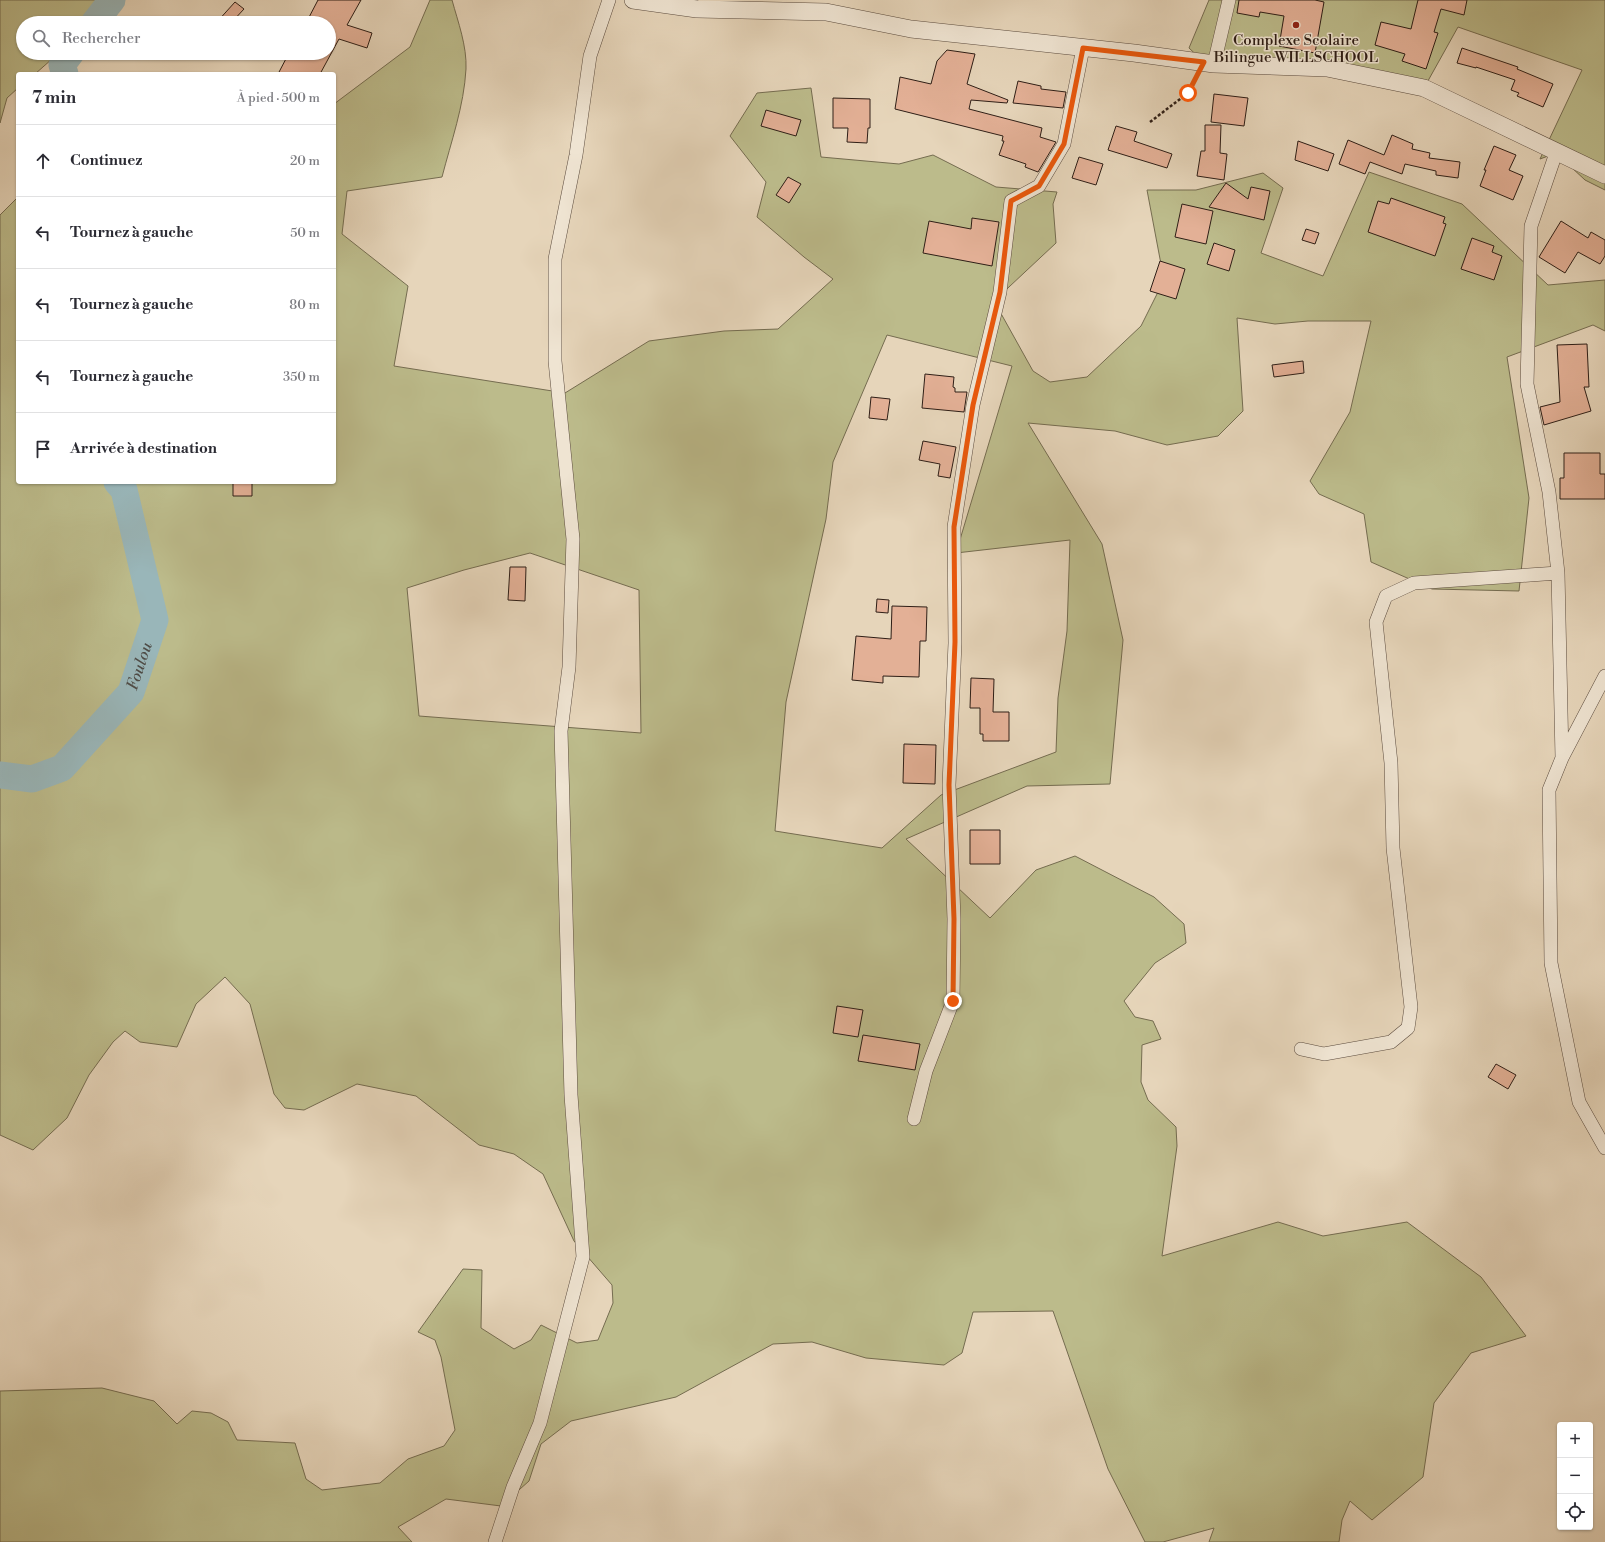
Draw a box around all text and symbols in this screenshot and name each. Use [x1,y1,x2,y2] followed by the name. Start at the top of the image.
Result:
[16,16,336,60] search box
[1291,20,1301,30] marker: Complexe Scolaire Bilingue WILLSCHOOL
[30,27,52,49] icon: search
[62,29,141,48] text: Rechercher
[1213,31,1378,67] place label: Complexe Scolaire Bilingue WILLSCHOOL
[1179,84,1197,102] route start
[32,87,76,109] text: 7 min
[237,90,320,106] text: À pied · 500 m
[32,150,54,172] icon: ahead
[70,151,142,170] text: Continuez
[290,153,320,169] text: 20 m
[32,222,54,244] icon: left
[70,223,193,242] text: Tournez à gauche
[290,225,320,241] text: 50 m
[32,294,54,316] icon: left
[70,295,193,314] text: Tournez à gauche
[289,297,320,313] text: 80 m
[32,366,54,388] icon: left
[70,367,193,386] text: Tournez à gauche
[283,369,320,385] text: 350 m
[32,438,54,460] icon: arrive
[70,439,217,458] text: Arrivée à destination
[122,639,157,693] water label: Foulou
[944,992,962,1010] route end
[1557,1422,1593,1530] map controls
[1557,1422,1593,1458] button: +
[1557,1458,1593,1494] button: −
[1557,1494,1593,1530] button: locate

